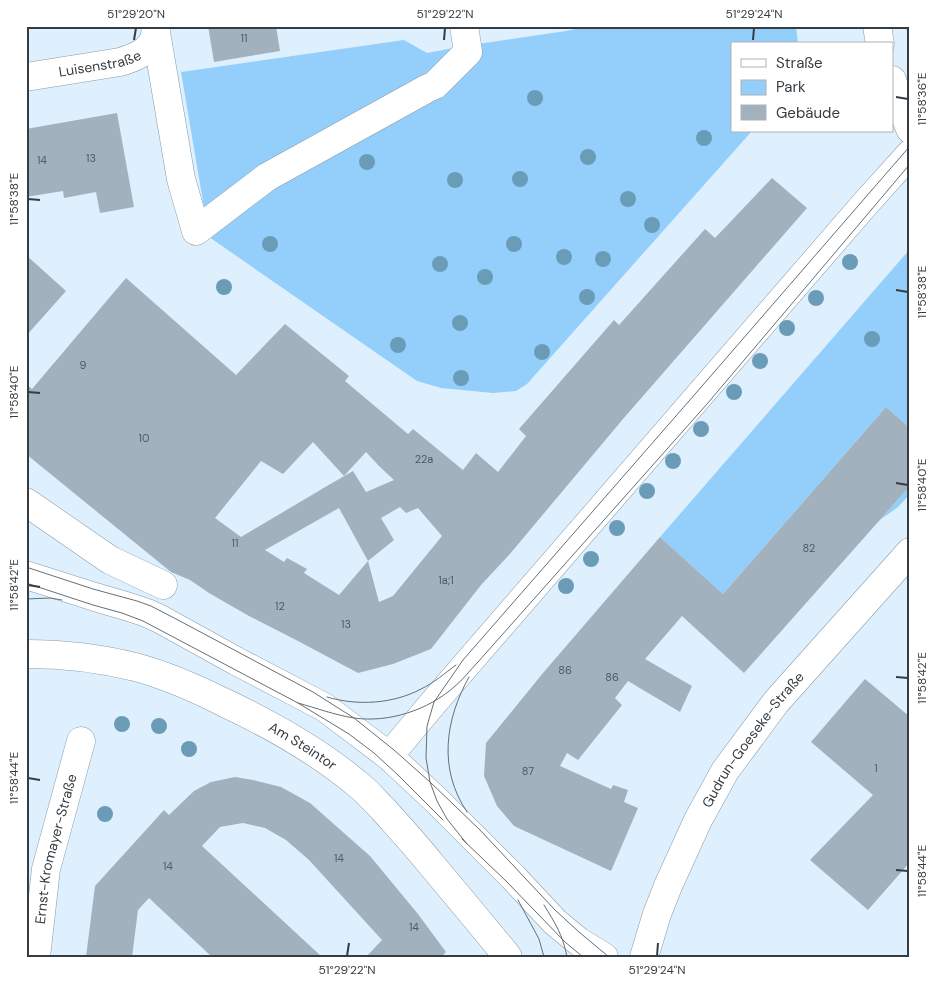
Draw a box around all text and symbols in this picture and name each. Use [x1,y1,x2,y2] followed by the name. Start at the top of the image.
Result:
[107,6,165,22] text: 51°29'20"N
[416,6,474,22] text: 51°29'22"N
[725,6,783,22] text: 51°29'24"N
[241,31,247,45] house number: 11
[731,42,894,132] legend
[57,46,144,81] street label: Luisenstraße
[776,53,823,73] text: Straße
[914,72,930,126] text: 11°58'36"E
[776,77,806,97] text: Park
[776,103,840,123] text: Gebäude
[86,151,96,165] house number: 13
[37,153,47,167] house number: 14
[6,172,22,225] text: 11°58'38"E
[914,265,930,318] text: 11°58'38"E
[80,358,87,372] house number: 9
[6,365,22,419] text: 11°58'40"E
[139,431,149,445] house number: 10
[415,452,433,466] house number: 22a
[914,458,930,512] text: 11°58'40"E
[232,536,238,550] house number: 11
[803,541,815,555] house number: 82
[6,559,22,611] text: 11°58'42"E
[438,573,454,587] house number: 1a;1
[275,599,285,613] house number: 12
[341,617,351,631] house number: 13
[914,652,930,704] text: 11°58'42"E
[558,663,572,677] house number: 86
[698,668,808,811] street label: Gudrun-Goeseke-Straße
[605,670,619,684] house number: 86
[266,718,340,774] street label: Am Steintor
[6,752,22,804] text: 11°58'44"E
[874,761,878,775] house number: 1
[522,764,534,778] house number: 87
[31,772,81,925] street label: Ernst-Kromayer-Straße
[914,845,930,897] text: 11°58'44"E
[334,851,344,865] house number: 14
[163,859,173,873] house number: 14
[409,920,419,934] house number: 14
[318,962,376,978] text: 51°29'22"N
[628,962,686,978] text: 51°29'24"N

